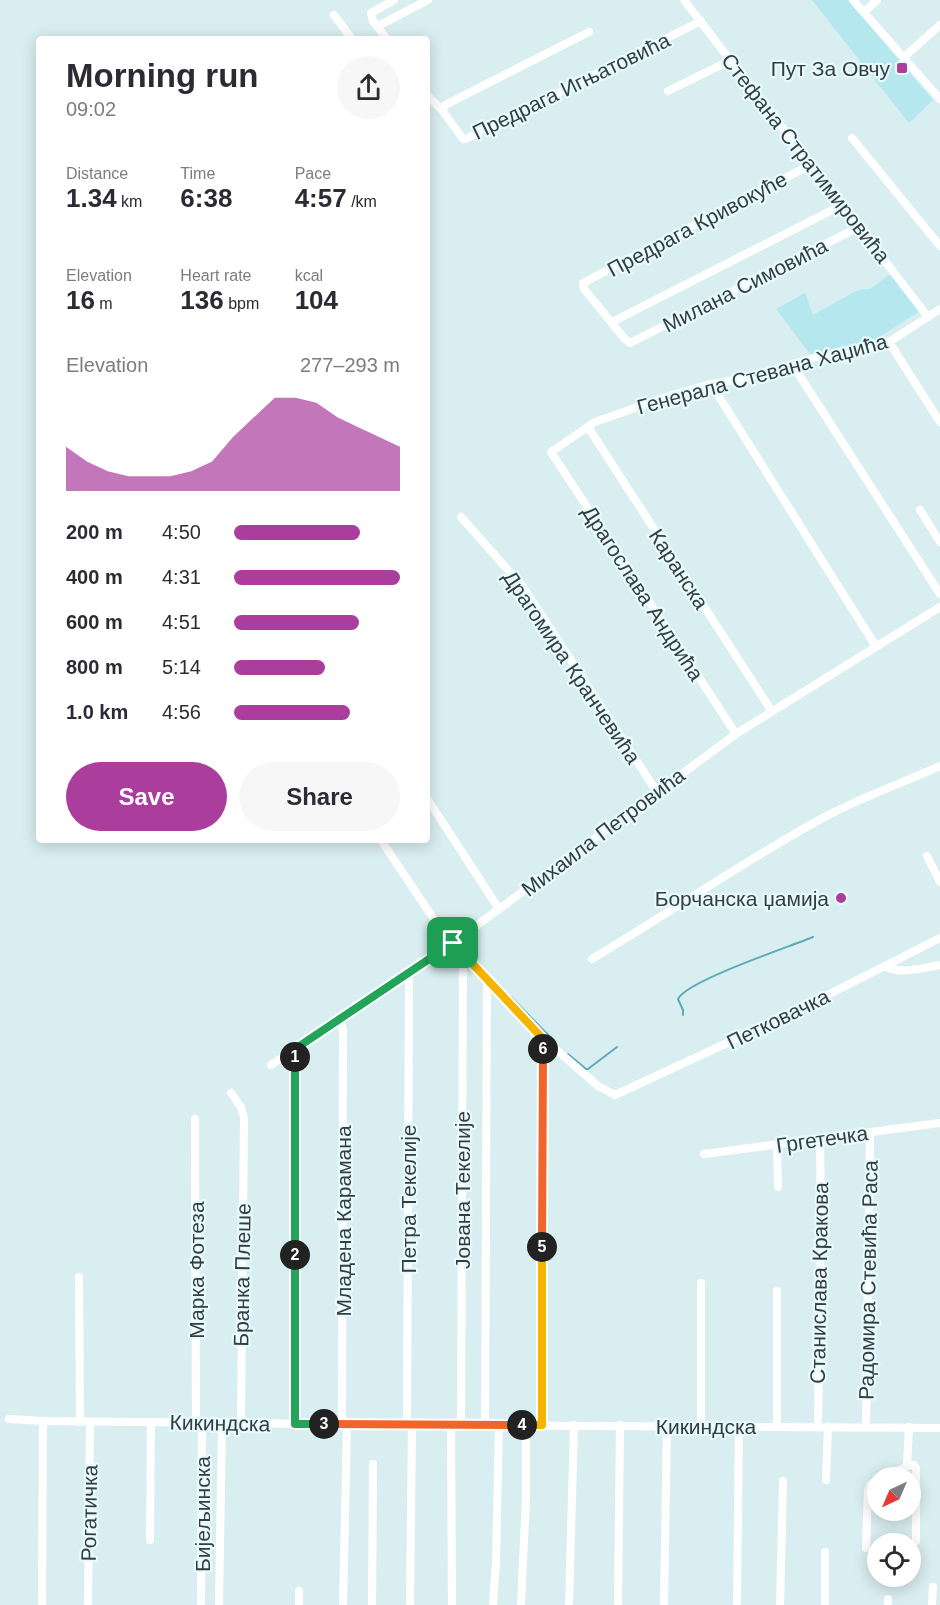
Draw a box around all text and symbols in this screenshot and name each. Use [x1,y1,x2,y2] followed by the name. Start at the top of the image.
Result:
[469,28,674,144] street label: Предрага Игњатовића
[717,49,895,267] street label: Стефана Стратимировића
[337,56,400,119] button: share
[66,57,258,94] text: Morning run
[771,57,890,80] place label: Пут За Овчу
[895,61,909,75] marker: Пут За Овчу
[66,98,116,120] text: 09:02
[66,165,128,182] text: Distance
[180,165,215,182] text: Time
[295,165,331,182] text: Pace
[603,167,791,281] street label: Предрага Кривокуће
[66,183,117,213] text: 1.34
[180,183,232,213] text: 6:38
[295,183,347,213] text: 4:57
[117,193,142,210] text: km
[347,193,377,210] text: /km
[659,233,831,336] street label: Милана Симовића
[66,267,132,284] text: Elevation
[180,267,251,284] text: Heart rate
[295,267,323,284] text: kcal
[66,285,95,315] text: 16
[180,285,224,315] text: 136
[295,285,338,315] text: 104
[95,295,113,312] text: m
[224,295,259,312] text: bpm
[634,329,890,419] street label: Генерала Стевана Хаџића
[66,354,148,376] text: Elevation
[300,354,400,376] text: 277–293 m
[578,501,708,685] street label: Драгослава Андрића
[66,521,123,543] text: 200 m
[162,521,201,543] text: 4:50
[645,525,714,614] street label: Каранска
[66,566,123,588] text: 400 m
[162,566,201,588] text: 4:31
[499,566,645,768] street label: Драгомира Кранчевића
[66,611,123,633] text: 600 m
[162,611,201,633] text: 4:51
[66,656,123,678] text: 800 m
[162,656,201,678] text: 5:14
[66,701,128,723] text: 1.0 km
[162,701,201,723] text: 4:56
[66,762,227,831] button: Save
[239,762,400,831] button: Share
[517,763,689,901] street label: Михаила Петровића
[655,887,829,910] place label: Борчанска џамија
[834,891,848,905] marker: Борчанска џамија
[427,917,478,968] pin
[436,926,469,959] icon: arrive
[723,984,833,1054] street label: Петковачка
[528,1034,558,1064] pin: 6
[539,1040,547,1057] text: 6
[280,1042,310,1072] pin: 1
[291,1048,299,1065] text: 1
[451,1111,474,1269] street label: Јована Текелије
[775,1121,870,1157] street label: Гргетечка
[332,1125,355,1317] street label: Младена Карамана
[397,1125,420,1273] street label: Петра Текелије
[854,1160,882,1400] street label: Радомира Стевића Раса
[806,1182,832,1384] street label: Станислава Кракова
[185,1201,208,1339] street label: Марка Фотеза
[229,1203,255,1347] street label: Бранка Плеше
[527,1232,557,1262] pin: 5
[538,1238,546,1255] text: 5
[280,1240,310,1270] pin: 2
[291,1246,299,1263] text: 2
[309,1409,339,1439] pin: 3
[507,1410,537,1440] pin: 4
[170,1411,271,1435] street label: Кикиндска
[320,1415,328,1432] text: 3
[656,1415,757,1438] street label: Кикиндска
[518,1416,526,1433] text: 4
[191,1456,214,1572] street label: Бијељинска
[77,1464,101,1562] street label: Рогатичка
[867,1467,921,1521] north arrow
[867,1467,921,1587] map controls
[867,1533,921,1587] button: locate

